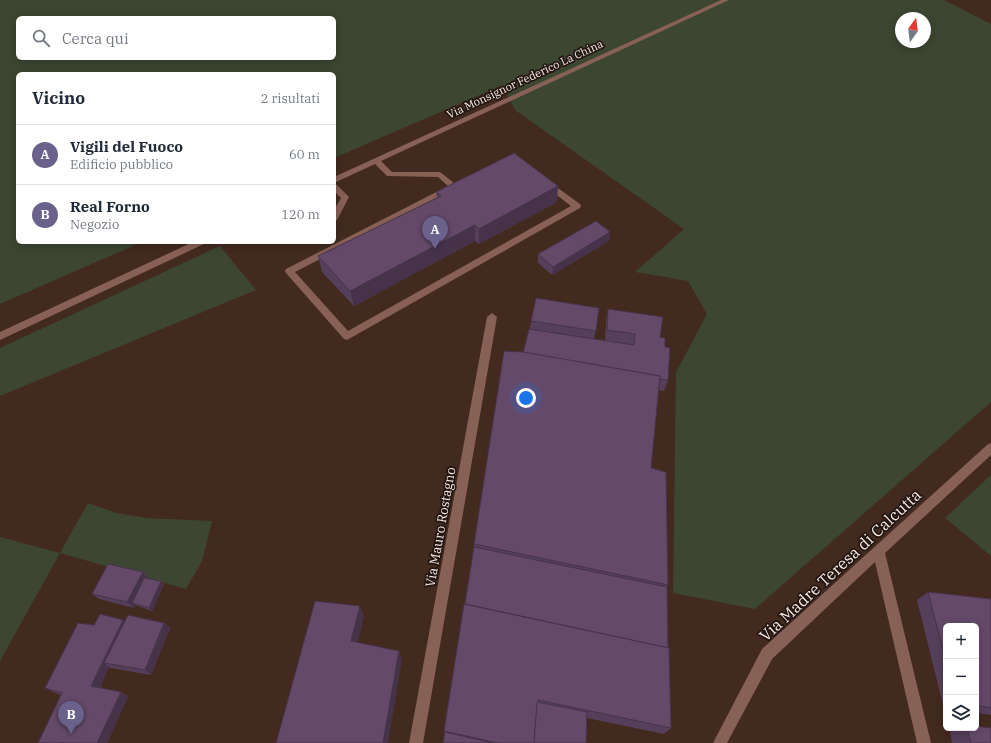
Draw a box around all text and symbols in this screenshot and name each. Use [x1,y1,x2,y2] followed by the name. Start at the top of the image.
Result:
[895,12,931,48] north arrow
[16,16,336,60] search box
[30,27,52,49] icon: search
[62,29,129,48] text: Cerca qui
[445,37,605,121] street label: Via Monsignor Federico La China
[32,87,85,109] text: Vicino
[261,90,320,107] text: 2 risultati
[70,137,183,156] text: Vigili del Fuoco
[40,146,50,163] text: A
[289,146,320,163] text: 60 m
[70,156,173,173] text: Edificio pubblico
[70,197,150,216] text: Real Forno
[40,206,50,223] text: B
[281,206,320,223] text: 120 m
[70,216,119,233] text: Negozio
[422,216,448,249] pin: A
[516,388,536,408] your location
[422,466,459,588] street label: Via Mauro Rostagno
[755,485,925,645] street label: Via Madre Teresa di Calcutta
[943,623,979,731] map controls
[943,623,979,659] button: +
[943,659,979,695] button: −
[943,695,979,731] button: layers
[58,701,84,734] pin: B

